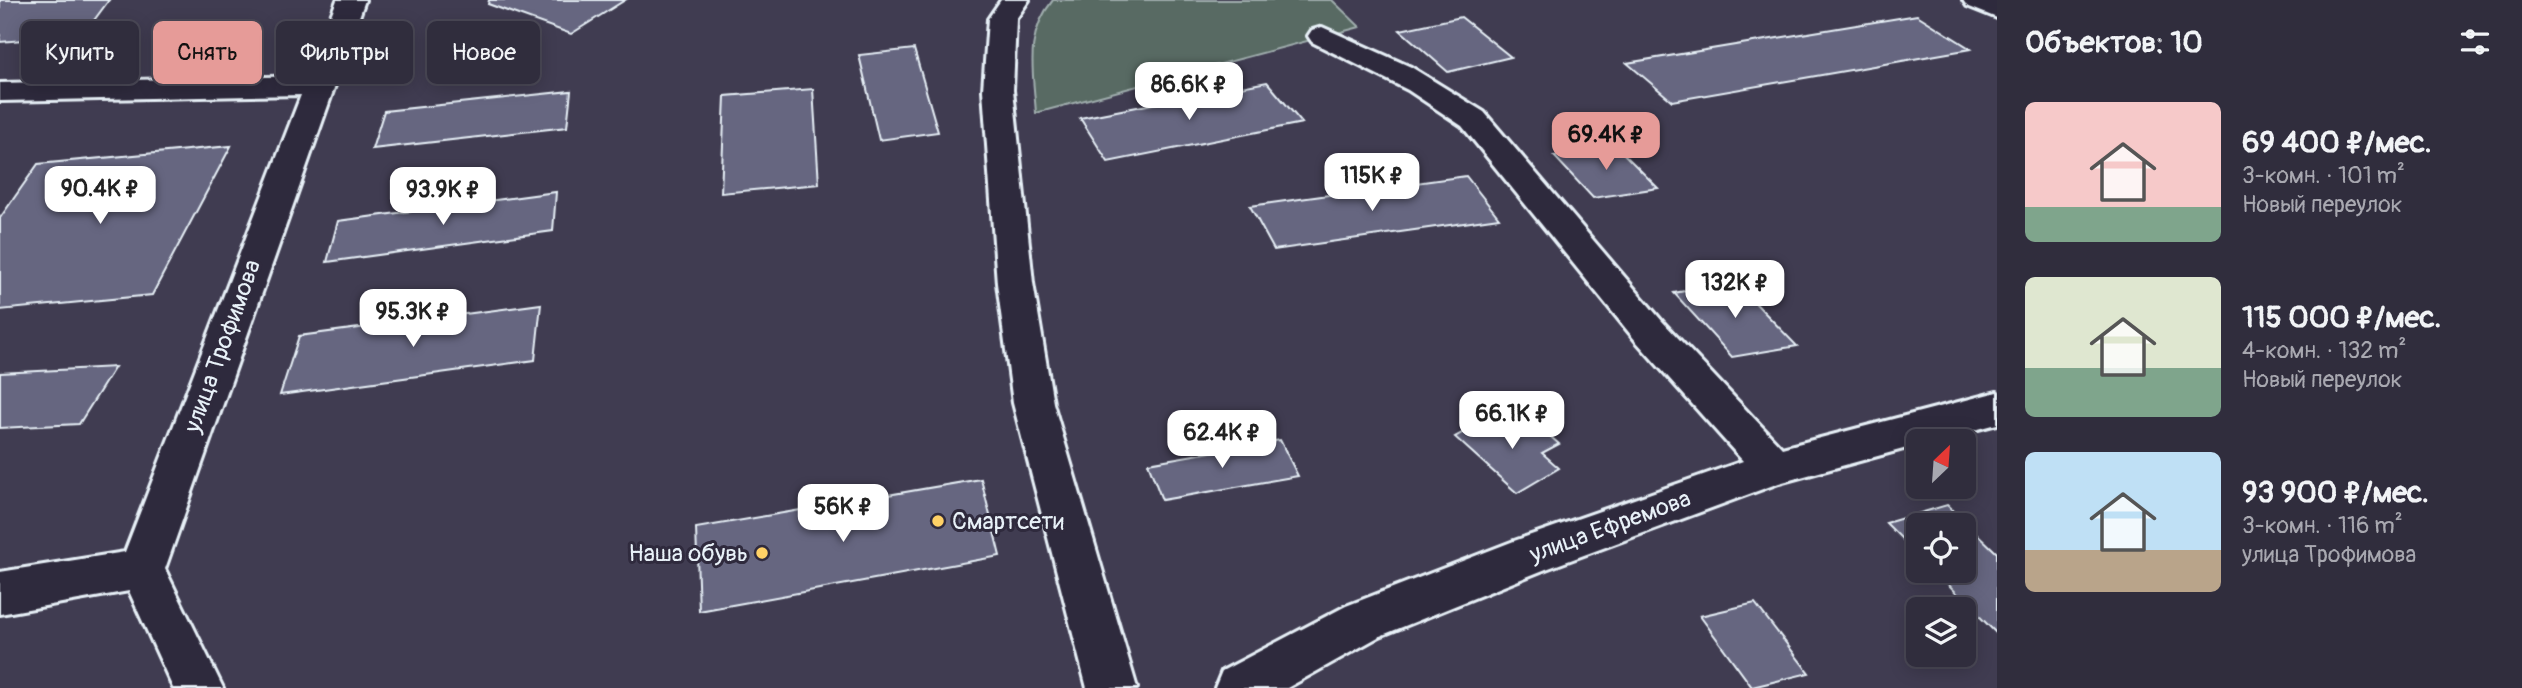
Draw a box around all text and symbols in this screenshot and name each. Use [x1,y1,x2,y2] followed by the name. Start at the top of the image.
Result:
[21,21,139,84] chip: Купить
[153,21,262,84] chip: Снять
[276,21,413,84] chip: Фильтры
[427,21,540,84] chip: Новое
[2456,23,2494,61] icon: filters
[2025,24,2203,61] text: Объектов: 10
[1124,62,1254,122] pin: 86.6K ₽
[1151,70,1227,99] text: 86.6K ₽
[1541,113,1671,172] pin: 69.4K ₽
[1568,120,1644,149] text: 69.4K ₽
[2242,124,2431,161] text: 69 400 ₽/мес.
[2081,130,2165,214] icon: home
[1315,154,1429,213] pin: 115K ₽
[1340,161,1404,190] text: 115K ₽
[2242,161,2405,190] text: 3-комн. · 101 m²
[35,166,165,226] pin: 90.4K ₽
[378,168,508,227] pin: 93.9K ₽
[61,174,139,203] text: 90.4K ₽
[406,175,480,204] text: 93.9K ₽
[2242,190,2402,219] text: Новый переулок
[177,256,267,437] street label: улица Трофимова
[1678,260,1792,320] pin: 132K ₽
[1701,268,1769,297] text: 132K ₽
[348,290,478,349] pin: 95.3K ₽
[376,297,450,326] text: 95.3K ₽
[2242,299,2441,336] text: 115 000 ₽/мес.
[2081,305,2165,389] icon: home
[2242,336,2406,365] text: 4-комн. · 132 m²
[2242,365,2402,394] text: Новый переулок
[1447,392,1577,451] pin: 66.1K ₽
[1475,399,1549,428] text: 66.1K ₽
[1157,410,1287,470] pin: 62.4K ₽
[1183,418,1261,447] text: 62.4K ₽
[1906,429,1976,499] north arrow
[1906,429,1976,667] map controls
[2242,474,2429,511] text: 93 900 ₽/мес.
[2081,480,2165,564] icon: home
[794,484,892,544] pin: 56K ₽
[1525,484,1695,569] street label: улица Ефремова
[814,492,872,521] text: 56K ₽
[952,507,1064,536] place label: Смартcети
[2242,511,2403,540] text: 3-комн. · 116 m²
[930,513,946,529] marker: Смартcети
[1906,513,1976,583] button: locate
[629,539,748,568] place label: Наша обувь
[2242,540,2416,569] text: улица Трофимова
[754,545,770,561] marker: Наша обувь
[1906,597,1976,667] button: layers

